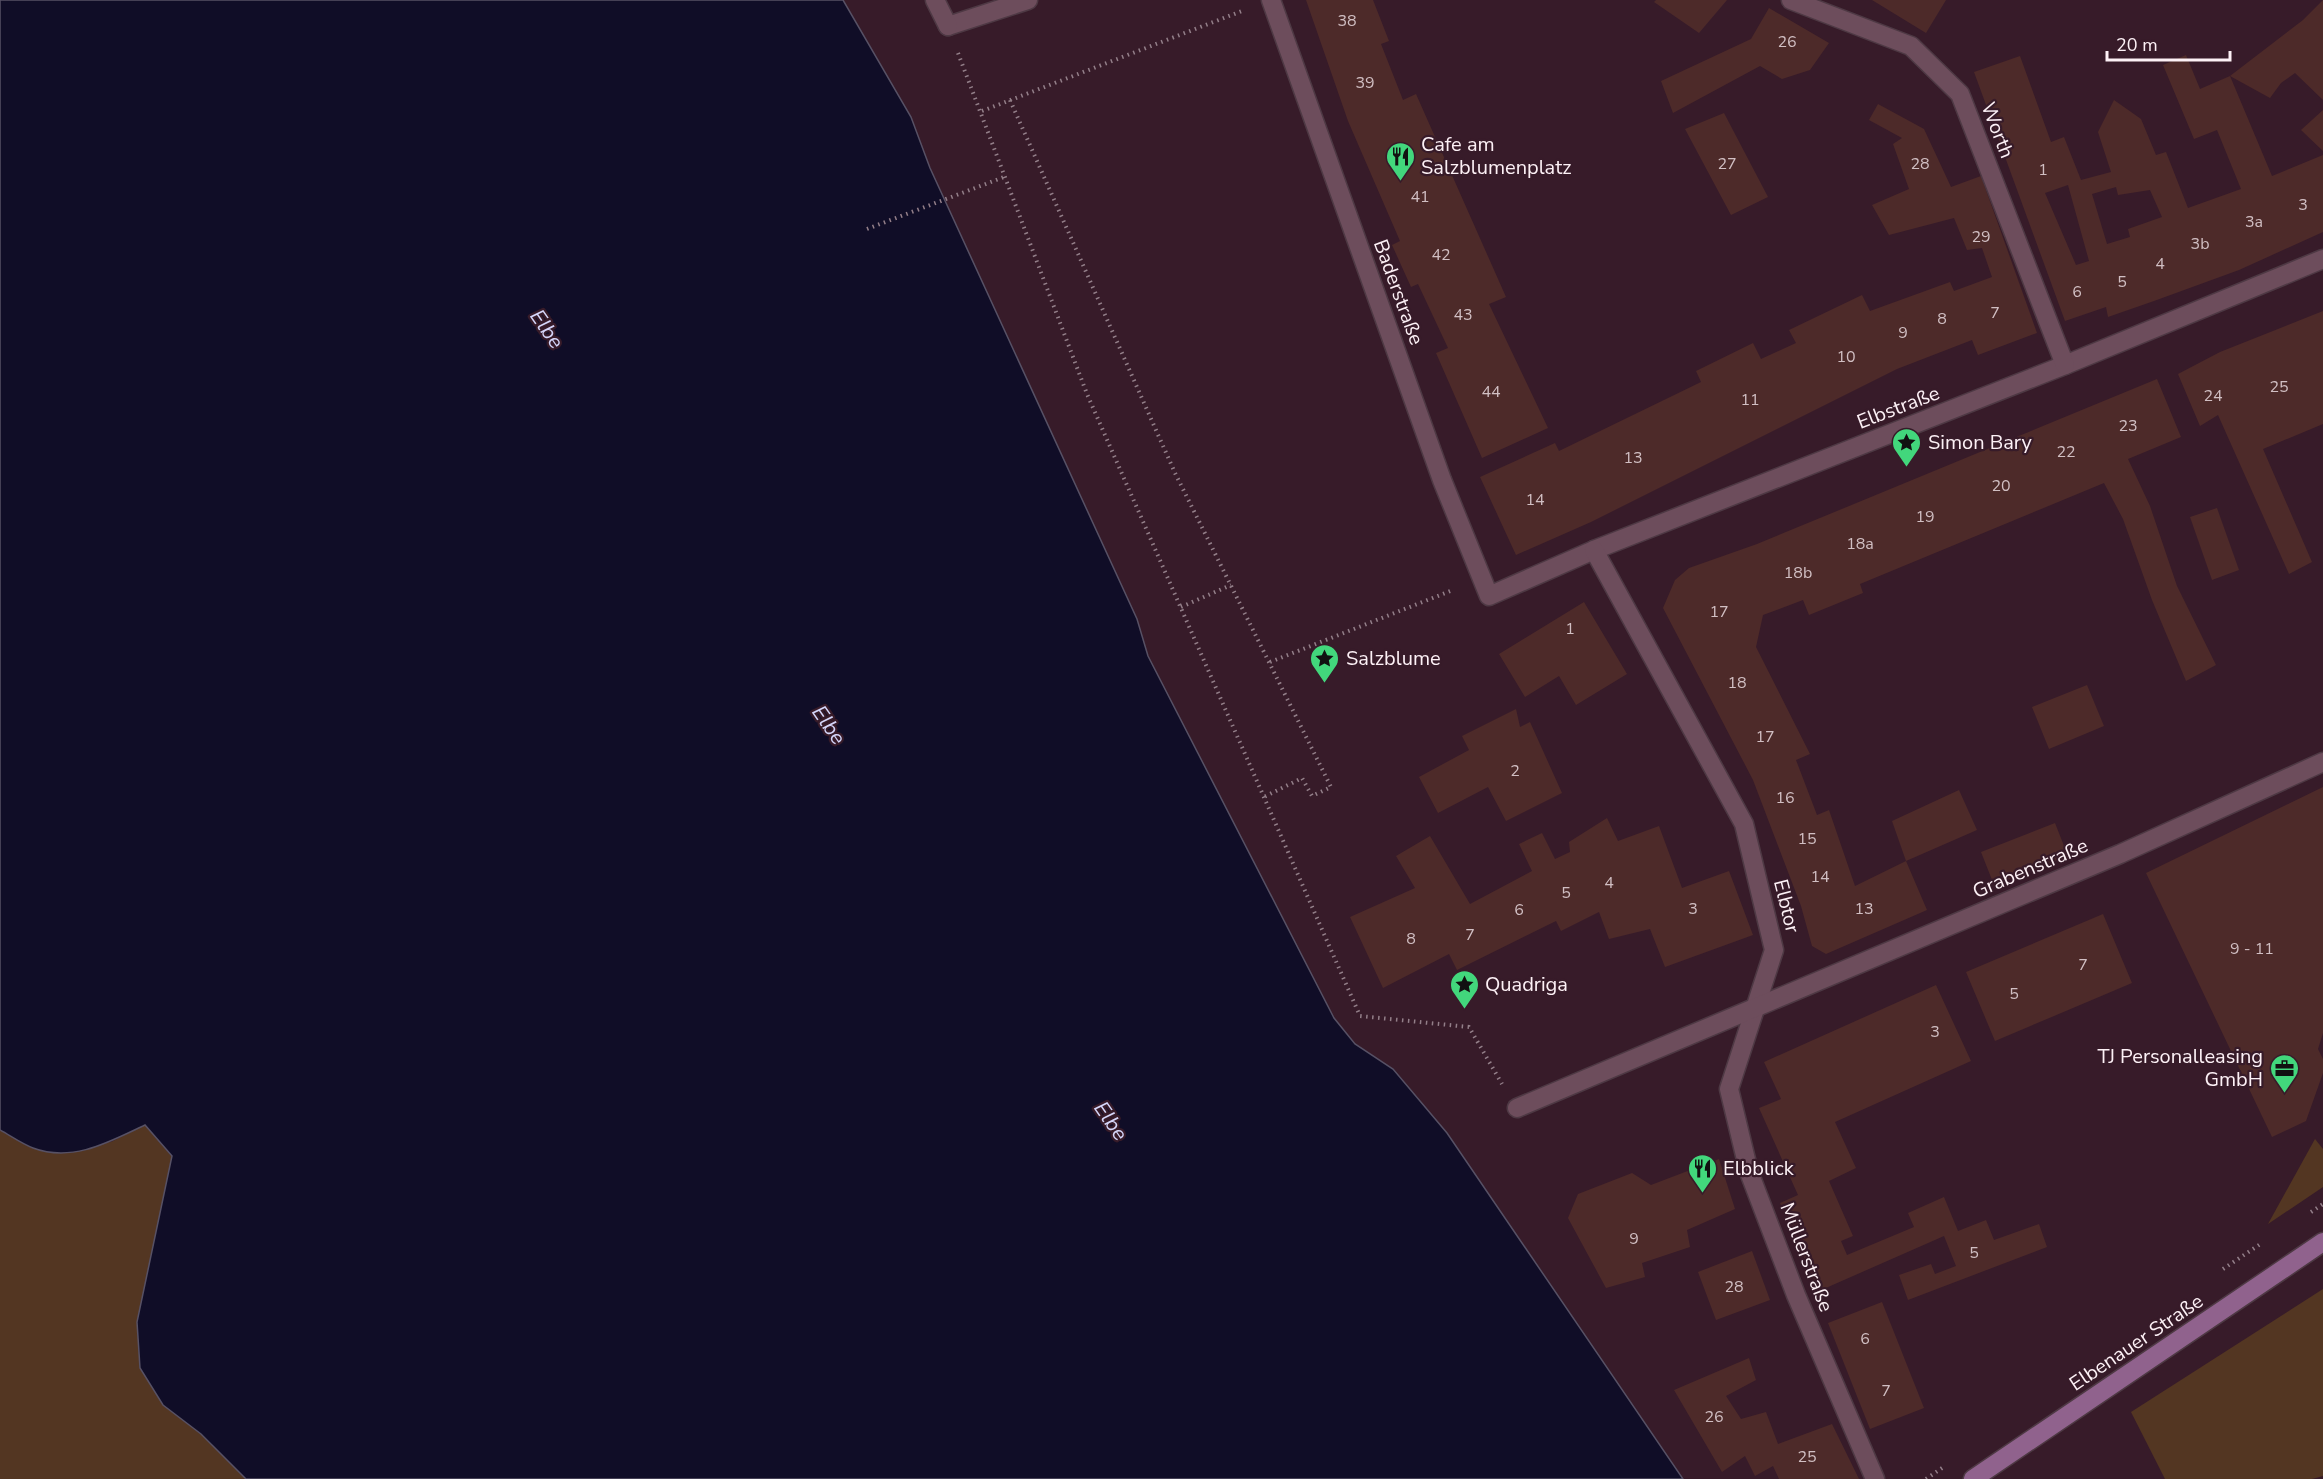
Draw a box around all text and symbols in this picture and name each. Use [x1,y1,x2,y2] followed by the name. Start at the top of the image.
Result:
[1337,10,1357,32] house number: 38
[2107,24,2230,62] scale bar
[1777,31,1797,53] house number: 26
[2116,33,2158,57] text: 20 m
[1355,72,1375,94] house number: 39
[1975,98,2021,162] street label: Worth
[1421,131,1571,181] place label: Cafe am Salzblumenplatz
[1384,140,1416,182] restaurant icon: Cafe am Salzblumenplatz
[1717,153,1737,175] house number: 27
[1910,153,1930,175] house number: 28
[2038,159,2048,181] house number: 1
[1410,186,1430,208] house number: 41
[2298,194,2308,216] house number: 3
[2245,211,2263,233] house number: 3a
[1971,226,1991,248] house number: 29
[2191,233,2209,255] house number: 3b
[1367,236,1430,349] street label: Baderstraße
[1431,244,1451,266] house number: 42
[2155,253,2165,275] house number: 4
[2117,271,2127,293] house number: 5
[2072,281,2082,303] house number: 6
[1990,302,2000,324] house number: 7
[524,304,570,354] water label: Elbe
[1453,304,1473,326] house number: 43
[1937,308,1947,330] house number: 8
[1898,322,1908,344] house number: 9
[1836,346,1856,368] house number: 10
[2269,376,2289,398] house number: 25
[1853,379,1943,436] street label: Elbstraße
[1481,381,1501,403] house number: 44
[2203,385,2223,407] house number: 24
[1740,389,1760,411] house number: 11
[2118,415,2138,437] house number: 23
[1891,426,1923,468] place icon: Simon Bary
[1928,429,2033,456] place label: Simon Bary
[2056,441,2076,463] house number: 22
[1623,447,1643,469] house number: 13
[1991,475,2011,497] house number: 20
[1525,489,1545,511] house number: 14
[1915,506,1935,528] house number: 19
[1846,533,1874,555] house number: 18a
[1784,562,1812,584] house number: 18b
[1709,601,1729,623] house number: 17
[1565,618,1575,640] house number: 1
[1309,642,1341,684] place icon: Salzblume
[1346,645,1441,672] place label: Salzblume
[1727,672,1747,694] house number: 18
[806,700,852,750] water label: Elbe
[1755,726,1775,748] house number: 17
[1510,760,1520,782] house number: 2
[1775,787,1795,809] house number: 16
[1797,828,1817,850] house number: 15
[1968,832,2092,905] street label: Grabenstraße
[1810,866,1830,888] house number: 14
[1604,872,1614,894] house number: 4
[1767,876,1806,936] street label: Elbtor
[1561,882,1571,904] house number: 5
[1688,898,1698,920] house number: 3
[1854,898,1874,920] house number: 13
[1514,899,1524,921] house number: 6
[1465,924,1475,946] house number: 7
[1406,928,1416,950] house number: 8
[2230,938,2274,960] house number: 9 - 11
[2078,954,2088,976] house number: 7
[1448,968,1480,1010] place icon: Quadriga
[1485,971,1568,998] place label: Quadriga
[2009,983,2019,1005] house number: 5
[1930,1021,1940,1043] house number: 3
[2098,1043,2263,1093] place label: TJ Personalleasing GmbH
[2268,1052,2300,1094] office icon: TJ Personalleasing GmbH
[1088,1096,1134,1146] water label: Elbe
[1686,1152,1718,1194] restaurant icon: Elbblick
[1723,1155,1795,1182] place label: Elbblick
[1773,1199,1840,1316] street label: Müllerstraße
[1629,1228,1639,1250] house number: 9
[1969,1242,1979,1264] house number: 5
[1724,1276,1744,1298] house number: 28
[2064,1288,2208,1397] street label: Elbenauer Straße
[1860,1328,1870,1350] house number: 6
[1881,1380,1891,1402] house number: 7
[1704,1406,1724,1428] house number: 26
[1797,1446,1817,1468] house number: 25

